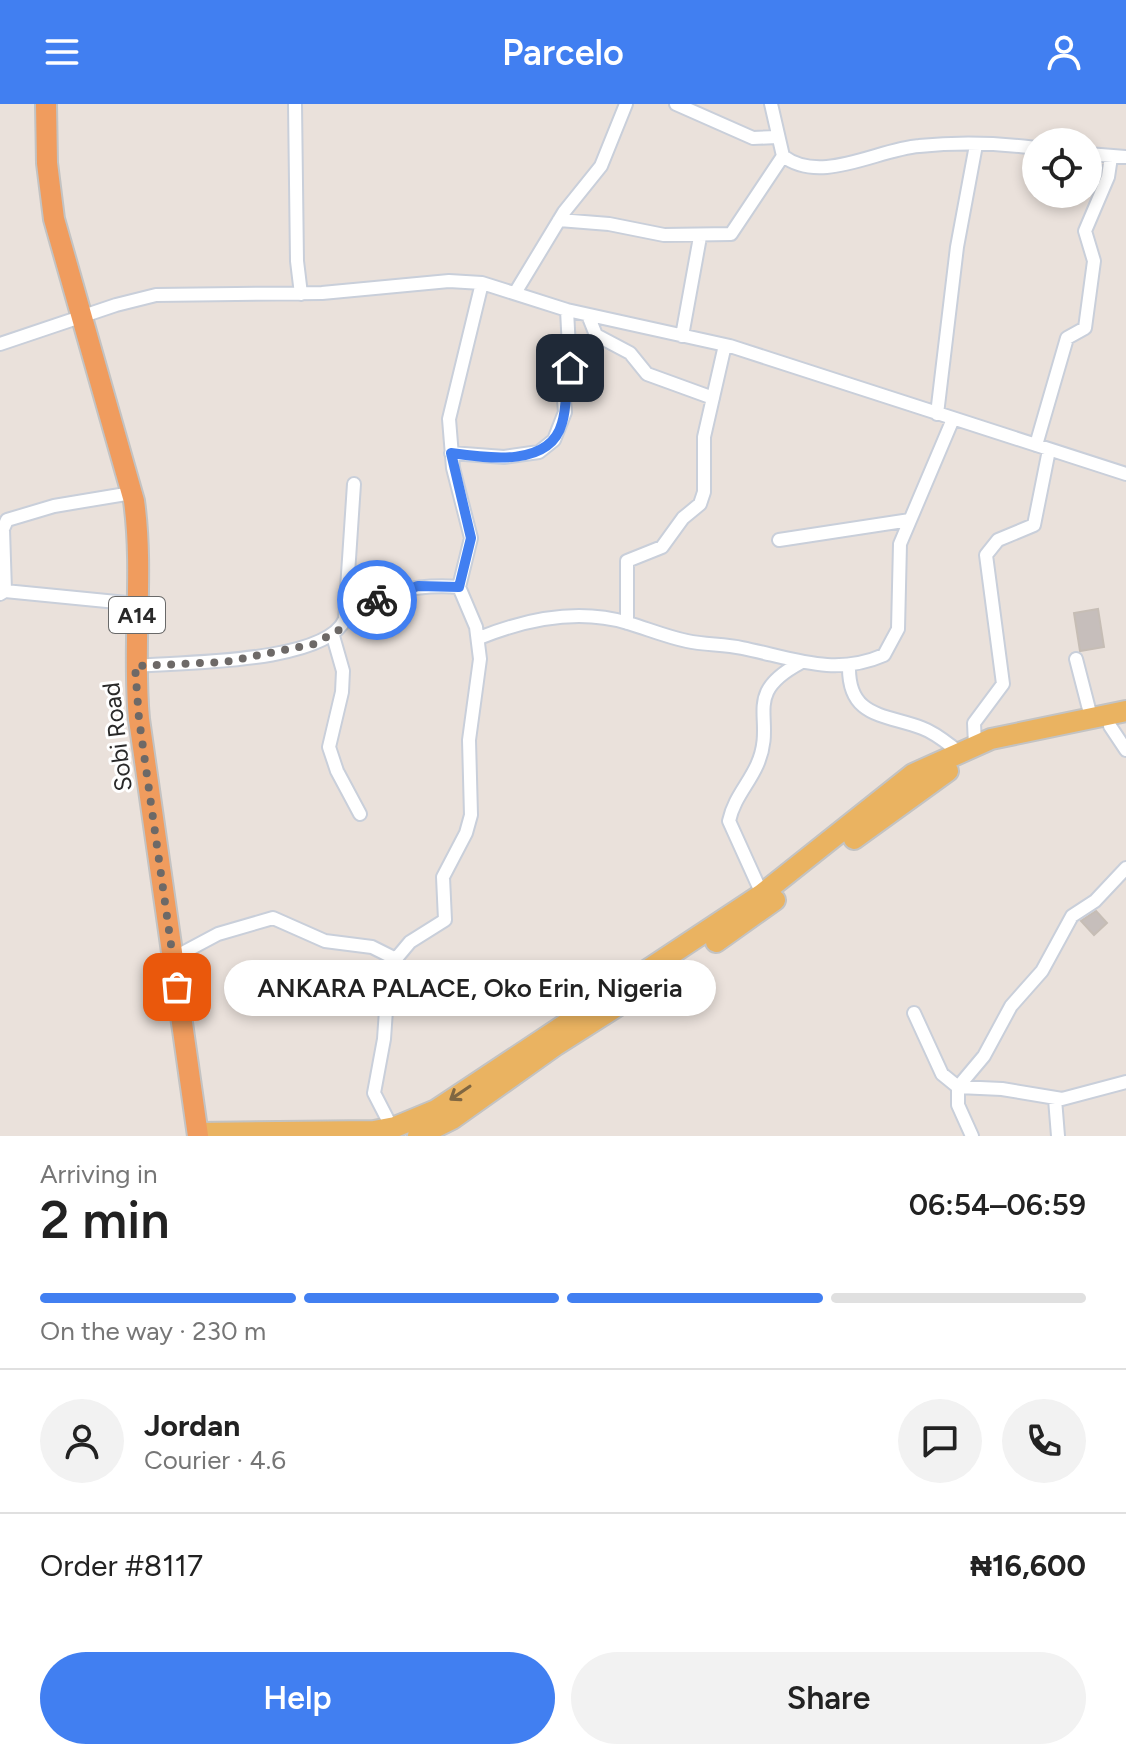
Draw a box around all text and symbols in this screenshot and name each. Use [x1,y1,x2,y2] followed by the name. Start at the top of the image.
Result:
[40,30,84,74] icon: menu
[1042,30,1086,74] icon: person
[502,31,624,74] text: Parcelo
[1022,128,1102,208] map controls
[1022,128,1102,208] button: locate
[536,334,604,402] pin
[548,346,592,390] icon: home
[337,560,417,640] courier
[355,578,399,622] icon: bike
[109,597,165,633] road number: A14
[96,681,138,793] street label: Sobi Road
[143,953,211,1021] pin
[225,959,717,1015] callout: ANKARA PALACE, Oko Erin, Nigeria
[155,965,199,1009] icon: bag
[257,972,683,1004] text: ANKARA PALACE, Oko Erin, Nigeria
[450,1085,472,1101] one-way arrow
[40,1158,158,1190] text: Arriving in
[909,1186,1086,1223] text: 06:54–06:59
[40,1189,169,1251] text: 2 min
[40,1315,266,1347] text: On the way · 230 m
[40,1399,124,1483] button: person
[898,1399,982,1483] button: chat
[1002,1399,1086,1483] button: phone
[144,1407,240,1444] text: Jordan
[144,1444,286,1476] text: Courier · 4.6
[40,1547,203,1584] text: Order #8117
[970,1547,1086,1584] text: ₦16,600
[40,1652,555,1744] button: Help
[571,1652,1086,1744] button: Share

